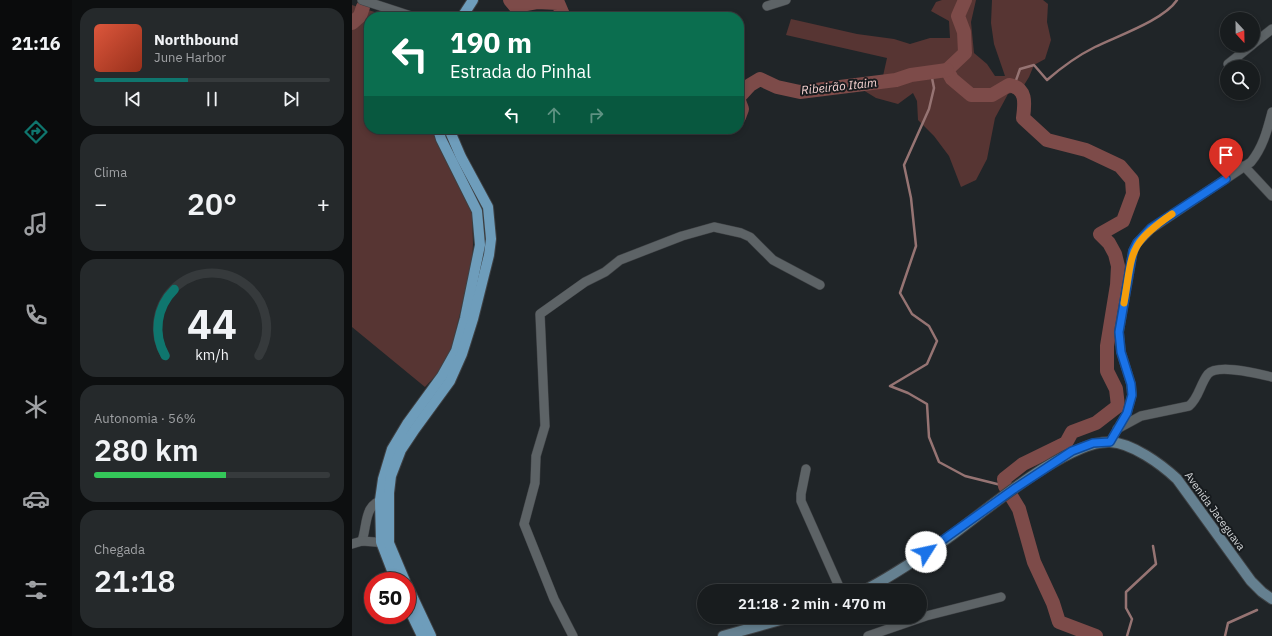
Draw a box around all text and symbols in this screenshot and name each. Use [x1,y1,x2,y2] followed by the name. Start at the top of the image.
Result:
[1220,12,1260,52] north arrow
[1220,12,1260,100] map controls
[450,24,532,61] text: 190 m
[384,28,436,80] icon: left
[154,30,239,49] text: Northbound
[11,32,61,55] text: 21:16
[154,49,226,66] text: June Harbor
[450,60,591,83] text: Estrada do Pinhal
[1220,60,1260,100] button: search
[800,75,878,97] water label: Ribeirão Itaim
[122,88,144,110] icon: previous
[201,88,223,110] icon: pause
[280,88,302,110] icon: next
[501,104,523,126] icon: left
[543,104,565,126] icon: ahead
[585,104,607,126] icon: right
[22,118,50,146] icon: directions
[1209,138,1243,179] pin
[1215,144,1237,166] icon: arrive
[94,164,127,181] text: Clima
[187,184,237,223] text: 20°
[94,189,107,218] text: −
[317,189,330,218] text: +
[22,210,50,238] icon: music
[187,296,237,350] text: 44
[22,301,50,329] icon: phone
[195,345,229,364] text: km/h
[22,393,50,421] icon: climate
[94,410,196,427] text: Autonomia · 56%
[94,430,199,469] text: 280 km
[1182,469,1248,553] street label: Avenida Jaceguava
[22,485,50,513] icon: car
[905,531,947,573] position arrow
[94,541,145,558] text: Chegada
[94,561,176,600] text: 21:18
[364,572,416,624] speed limit sign: 50
[22,576,50,604] icon: filters
[738,594,886,613] text: 21:18 · 2 min · 470 m

